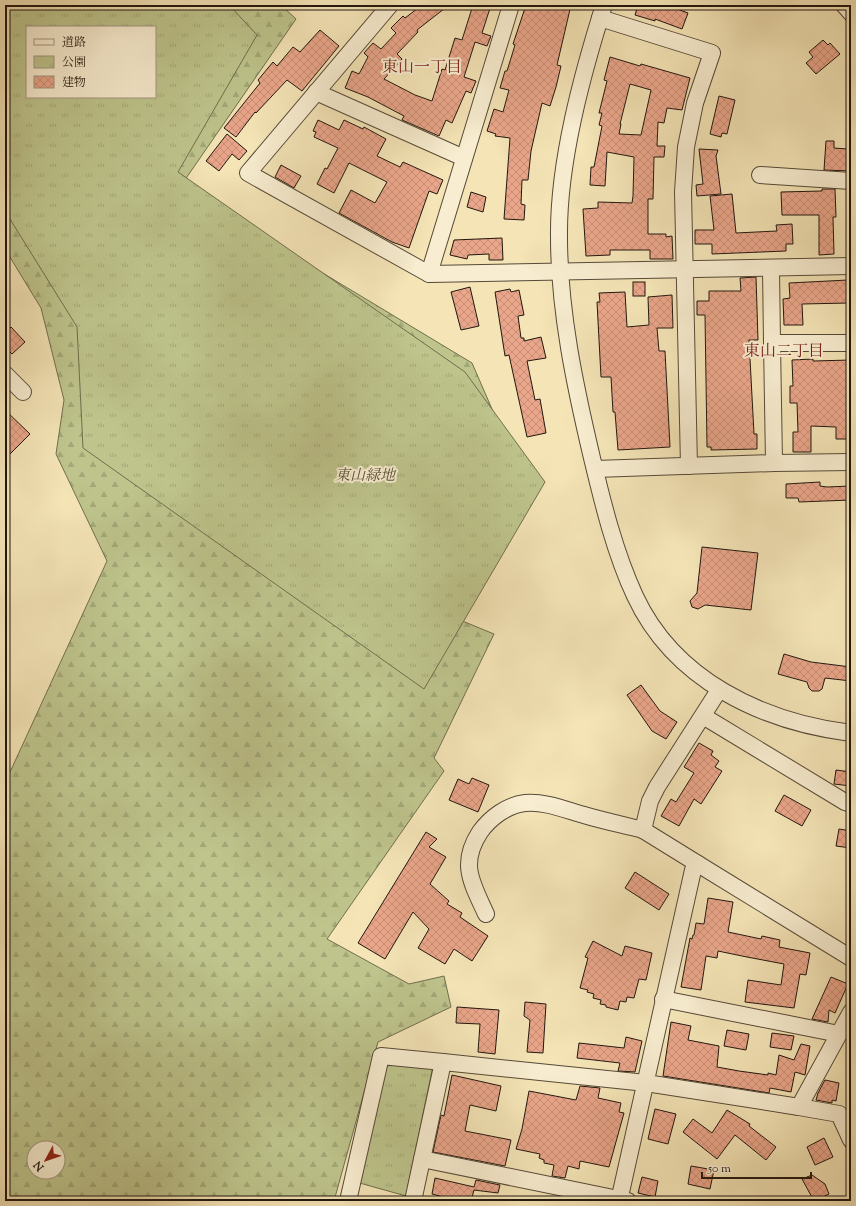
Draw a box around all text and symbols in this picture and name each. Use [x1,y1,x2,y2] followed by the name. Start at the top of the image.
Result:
[26,26,156,98] legend
[62,34,86,52] text: 道路
[62,54,86,72] text: 公園
[382,57,462,80] district label: 東山一丁目
[62,74,86,92] text: 建物
[744,341,824,364] district label: 東山二丁目
[335,466,397,487] park label: 東山緑地
[26,1140,66,1180] north arrow
[702,1154,811,1180] scale bar
[30,1157,49,1175] text: N
[707,1160,731,1178] text: 50 m

